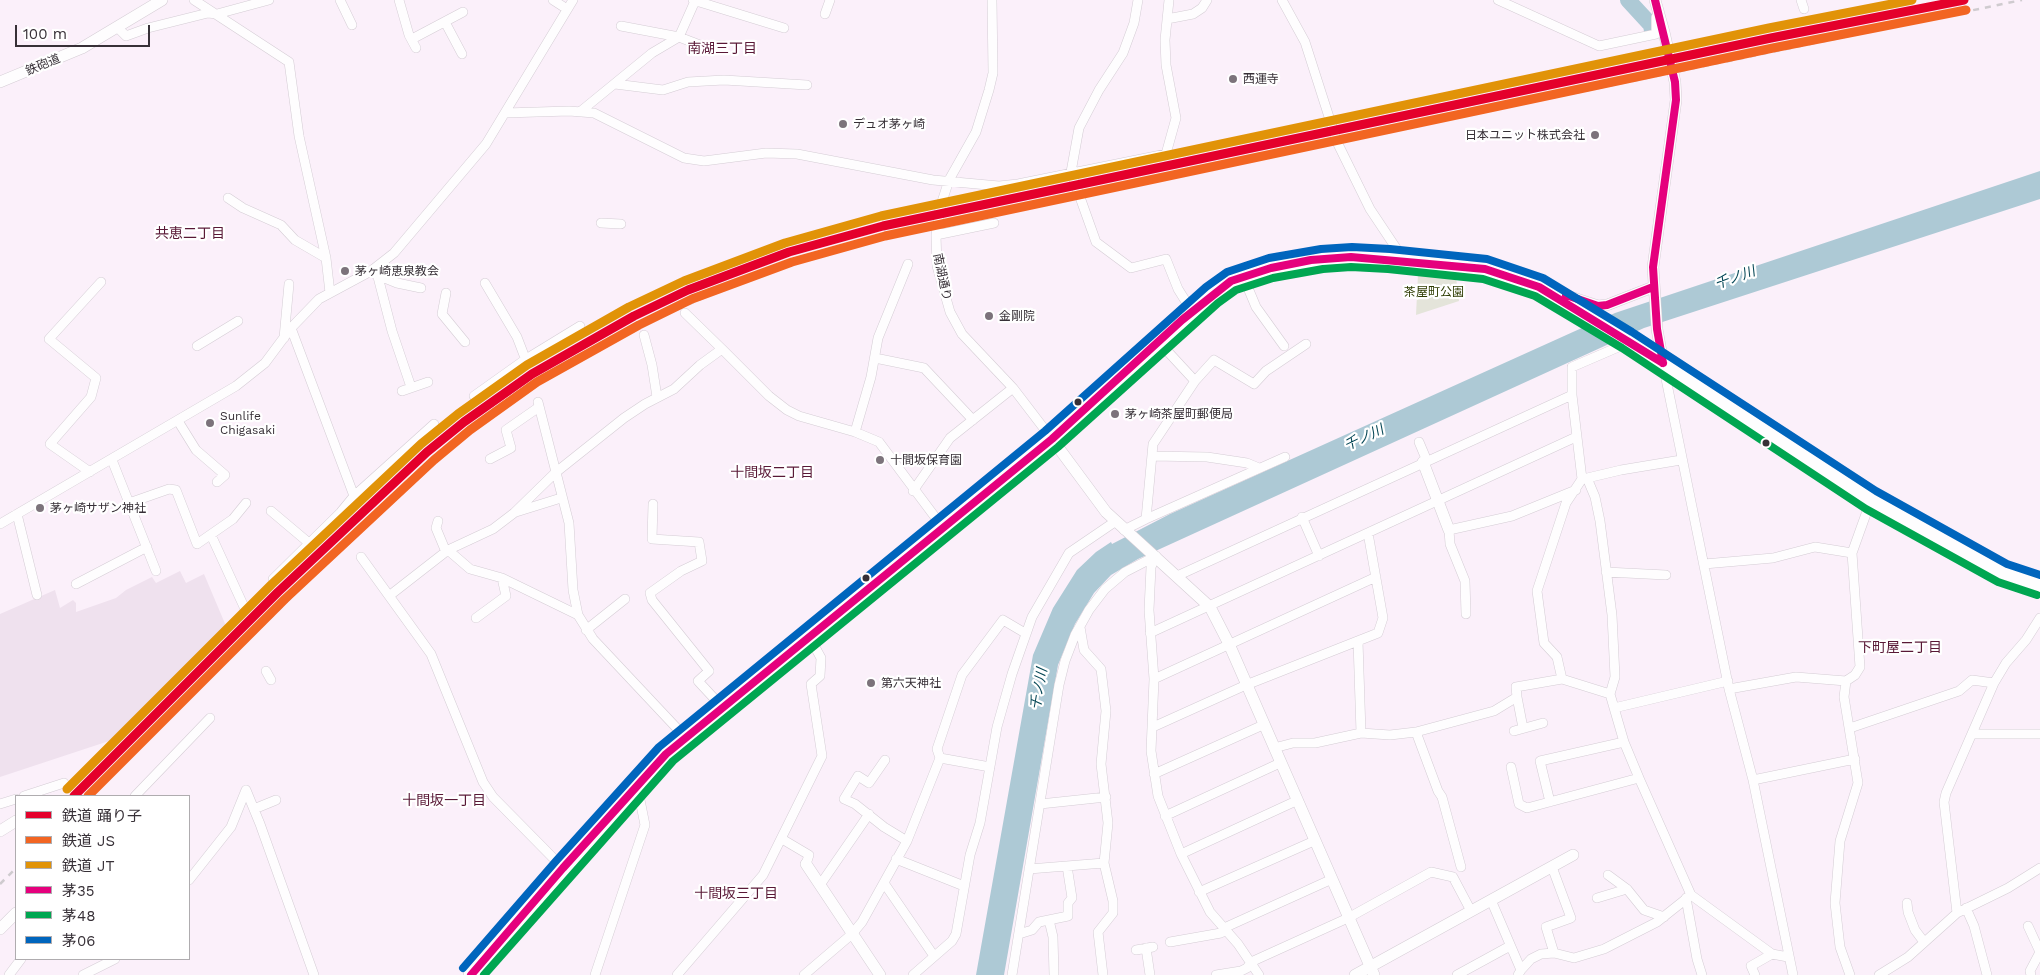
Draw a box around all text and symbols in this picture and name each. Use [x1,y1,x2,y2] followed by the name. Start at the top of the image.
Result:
[18,15,152,47] scale bar
[23,25,67,43] text: 100 m
[687,41,757,57] district label: 南湖三丁目
[24,51,62,79] street label: 鉄砲道
[1243,72,1279,86] place label: 西運寺
[1227,73,1239,85] marker: 西運寺
[853,117,925,131] place label: デュオ茅ヶ崎
[837,118,849,130] marker: デュオ茅ヶ崎
[1465,128,1585,142] place label: 日本ユニット株式会社
[1589,129,1601,141] marker: 日本ユニット株式会社
[155,226,225,242] district label: 共恵二丁目
[930,252,954,302] street label: 南湖通り
[1712,263,1758,293] water label: 千ノ川
[355,264,439,278] place label: 茅ヶ崎恵泉教会
[339,265,351,277] marker: 茅ヶ崎恵泉教会
[1404,285,1464,299] park label: 茶屋町公園
[999,309,1035,323] place label: 金剛院
[983,310,995,322] marker: 金剛院
[1073,397,1083,407] unlabelled marker
[1125,407,1233,421] place label: 茅ヶ崎茶屋町郵便局
[1109,408,1121,420] marker: 茅ヶ崎茶屋町郵便局
[220,409,275,437] place label: Sunlife Chigasaki
[204,417,216,429] marker: Sunlife Chigasaki
[1341,422,1387,454] water label: 千ノ川
[1761,438,1771,448] unlabelled marker
[890,453,962,467] place label: 十間坂保育園
[874,454,886,466] marker: 十間坂保育園
[730,465,814,481] district label: 十間坂二丁目
[50,501,146,515] place label: 茅ヶ崎サザン神社
[34,502,46,514] marker: 茅ヶ崎サザン神社
[861,573,871,583] unlabelled marker
[1858,640,1942,656] district label: 下町屋二丁目
[1027,667,1051,711] water label: 千ノ川
[881,676,941,690] place label: 第六天神社
[865,677,877,689] marker: 第六天神社
[402,793,486,809] district label: 十間坂一丁目
[15,795,190,960] legend
[62,807,142,825] text: 鉄道 踊り子
[62,832,115,850] text: 鉄道 JS
[62,857,115,875] text: 鉄道 JT
[62,882,94,900] text: 茅35
[694,886,778,902] district label: 十間坂三丁目
[62,907,95,925] text: 茅48
[62,932,95,950] text: 茅06

